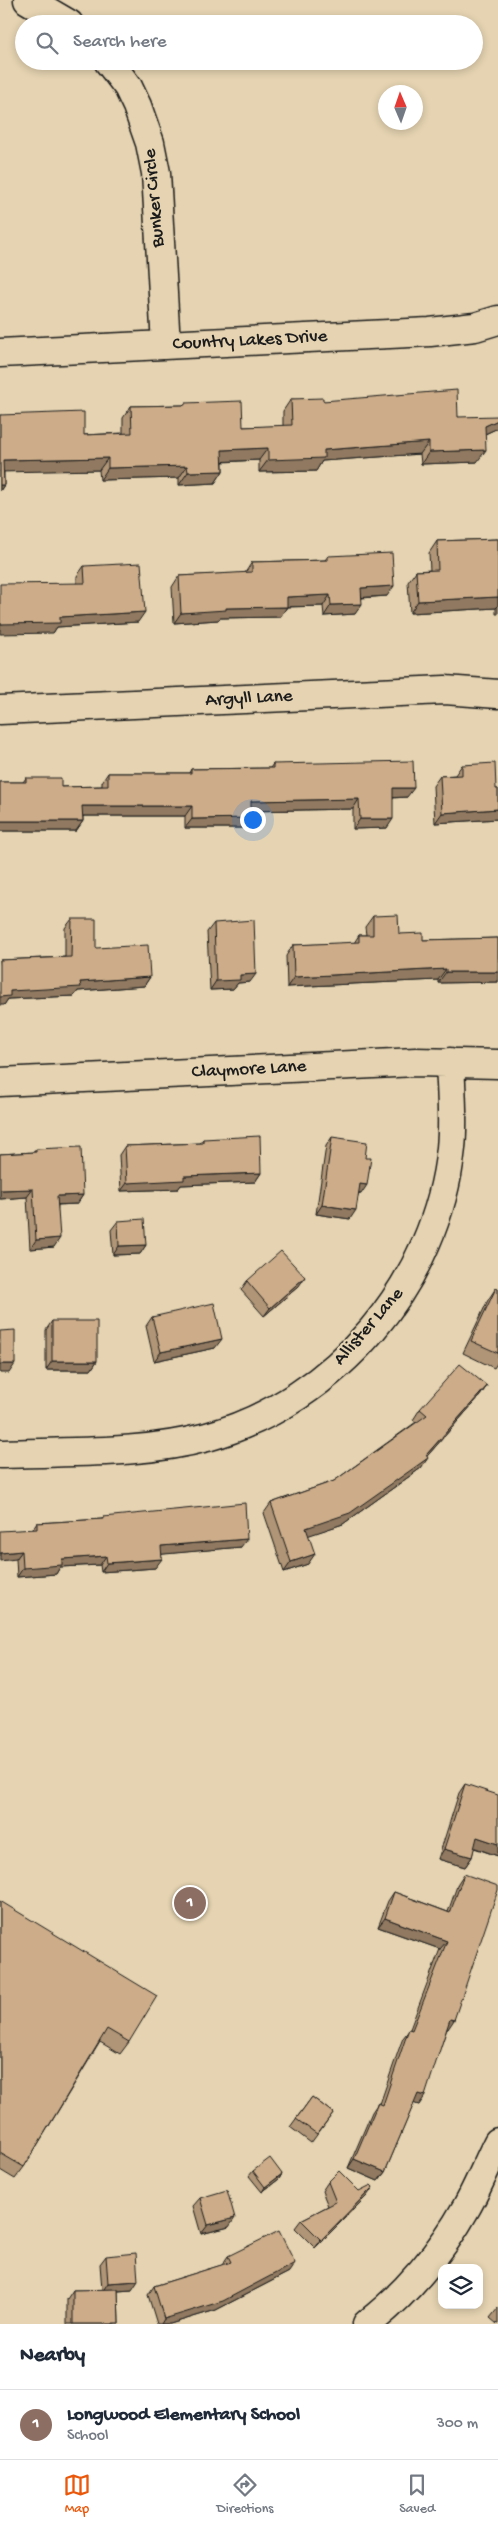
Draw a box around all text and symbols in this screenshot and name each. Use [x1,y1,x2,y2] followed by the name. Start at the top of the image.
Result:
[15,15,483,70] search box
[33,29,61,57] icon: search
[73,31,167,54] text: Search here
[378,85,423,130] north arrow
[139,148,171,249] street label: Bunker Circle
[172,325,328,357] street label: Country Lakes Drive
[205,685,293,713] street label: Argyll Lane
[240,807,266,833] your location
[191,1055,307,1084] street label: Claymore Lane
[329,1283,409,1371] street label: Allister Lane
[174,1884,206,1922] pin: 1
[438,2264,483,2309] map controls
[438,2264,483,2309] button: layers
[20,2344,85,2369] text: Nearby
[67,2404,300,2427] text: Longwood Elementary School
[33,2415,39,2434] text: 1
[436,2415,478,2434] text: 300 m
[67,2427,109,2446] text: School
[63,2471,91,2518] tab: Map
[217,2471,274,2518] tab: Directions
[399,2471,435,2518] tab: Saved

